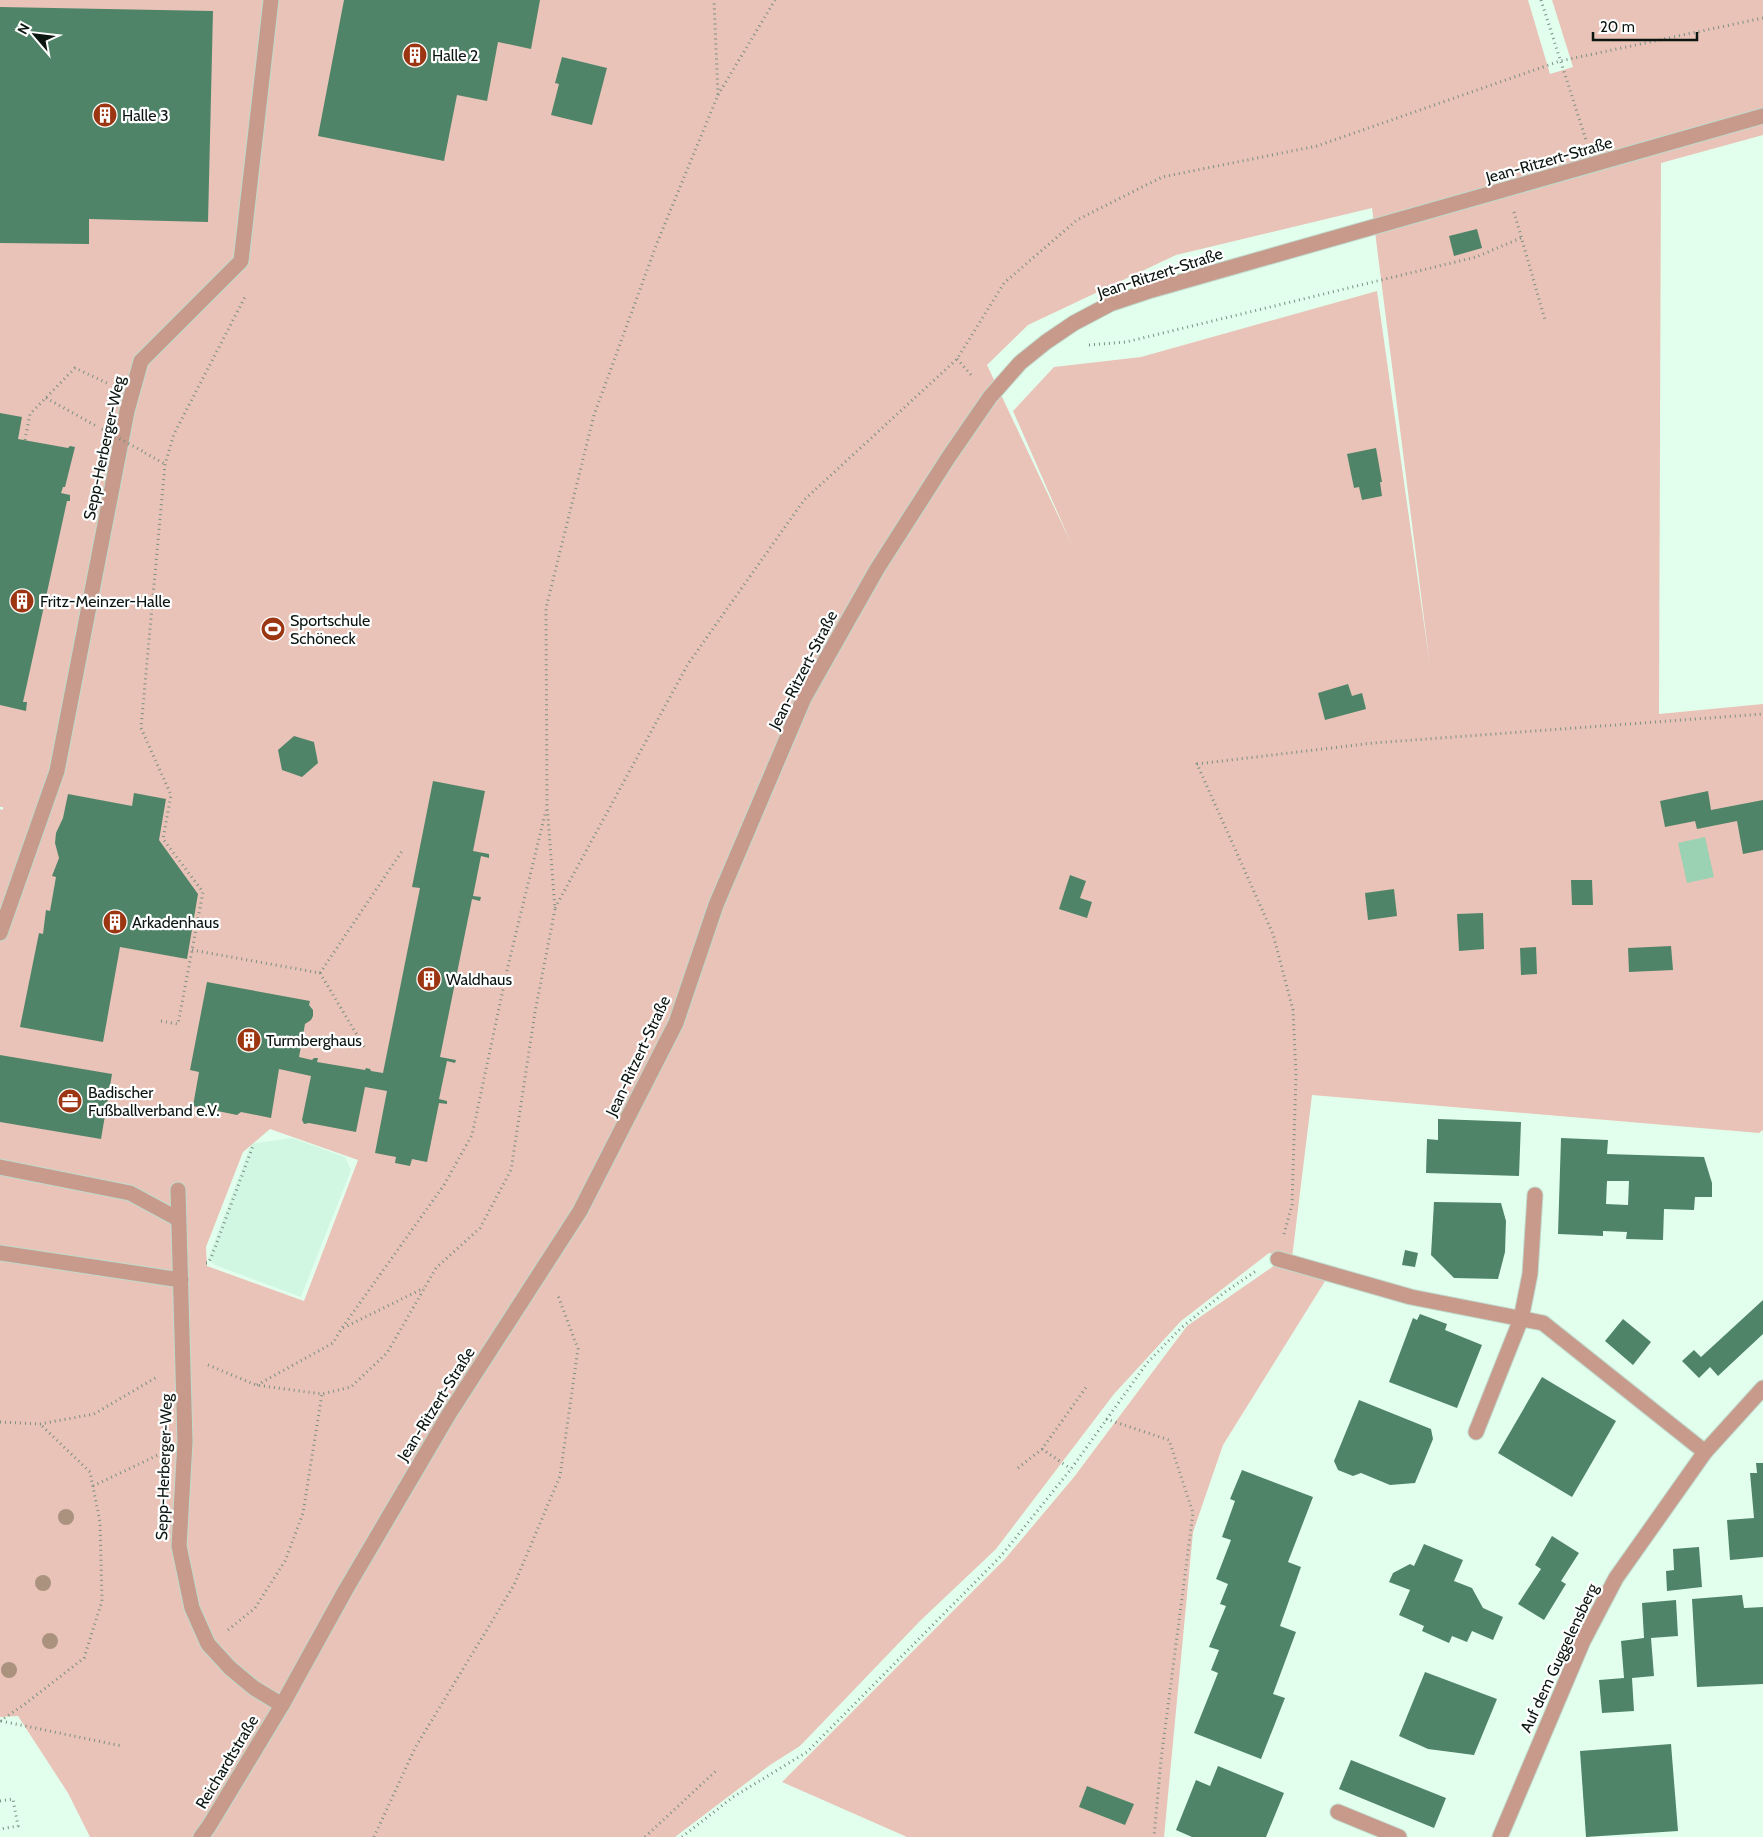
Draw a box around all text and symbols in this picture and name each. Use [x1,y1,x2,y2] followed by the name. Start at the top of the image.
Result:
[10,10,60,60] north arrow
[1593,10,1697,42] scale bar
[1600,18,1635,36] text: 20 m
[13,20,34,37] text: N
[402,42,428,68] building icon: Halle 2
[432,46,478,65] place label: Halle 2
[92,102,118,128] building icon: Halle 3
[122,106,169,125] place label: Halle 3
[1483,133,1614,187] street label: Jean-Ritzert-Straße
[1094,244,1225,303] street label: Jean-Ritzert-Straße
[79,373,129,522] street label: Sepp-Herberger-Weg
[9,588,35,614] building icon: Fritz-Meinzer-Halle
[40,592,170,611] place label: Fritz-Meinzer-Halle
[764,607,841,733] street label: Jean-Ritzert-Straße
[290,611,370,648] place label: Sportschule Schöneck
[260,616,286,642] sports icon: Sportschule Schöneck
[102,909,128,935] building icon: Arkadenhaus
[132,913,219,932] place label: Arkadenhaus
[416,966,442,992] building icon: Waldhaus
[446,970,512,989] place label: Waldhaus
[601,993,674,1120] street label: Jean-Ritzert-Straße
[236,1027,262,1053] building icon: Turmberghaus
[266,1031,362,1050] place label: Turmberghaus
[88,1083,220,1120] place label: Badischer Fußballverband e.V.
[57,1088,83,1114] office icon: Badischer Fußballverband e.V.
[393,1343,479,1465] street label: Jean-Ritzert-Straße
[152,1392,176,1541] street label: Sepp-Herberger-Weg
[1516,1580,1602,1736] street label: Auf dem Guggelensberg
[192,1712,262,1812] street label: Reichardtstraße

